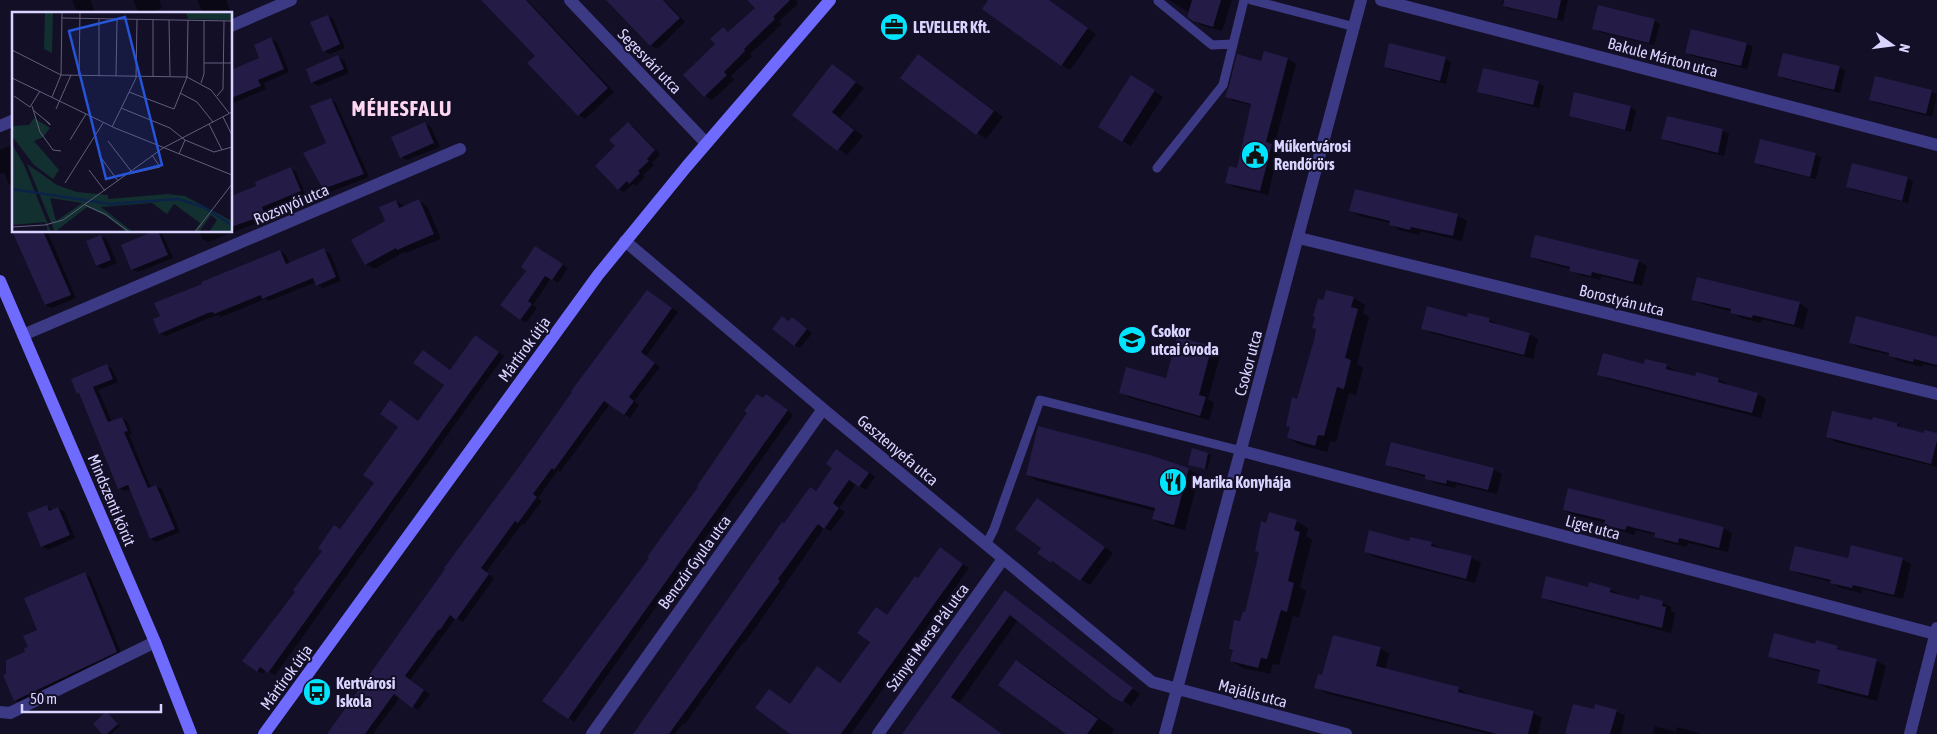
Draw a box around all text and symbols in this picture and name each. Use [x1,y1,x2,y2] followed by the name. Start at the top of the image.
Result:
[12,12,232,232] inset map
[879,12,909,42] office icon: LEVELLER Kft.
[913,18,990,36] place label: LEVELLER Kft.
[1867,20,1917,70] north arrow
[614,25,685,98] street label: Segesvári utca
[1606,34,1720,80] street label: Bakule Márton utca
[1896,42,1913,54] text: N
[352,96,452,120] district label: MÉHESFALU
[1274,137,1351,173] place label: Műkertvárosi Rendőrörs
[1240,140,1270,170] public building icon: Műkertvárosi Rendőrörs
[251,180,332,229] street label: Rozsnyói utca
[1577,281,1666,320] street label: Borostyán utca
[494,313,554,386] street label: Mártírok útja
[1151,322,1219,358] place label: Csokor utcai óvoda
[1117,325,1147,355] school or university icon: Csokor utcai óvoda
[1231,328,1265,398] street label: Csokor utca
[853,411,942,490] street label: Gesztenyefa utca
[85,451,140,549] street label: Mindszenti körút
[1158,467,1188,497] restaurant icon: Marika Konyhája
[1192,473,1291,491] place label: Marika Konyhája
[1563,511,1622,544] street label: Liget utca
[654,512,735,613] street label: Benczúr Gyula utca
[882,580,973,695] street label: Szinyei Merse Pál utca
[256,641,316,714] street label: Mártírok útja
[336,674,396,710] place label: Kertvárosi Iskola
[1216,675,1289,712] street label: Majális utca
[302,677,332,707] bus stop icon: Kertvárosi Iskola
[22,682,161,714] scale bar
[30,690,57,707] text: 50 m

